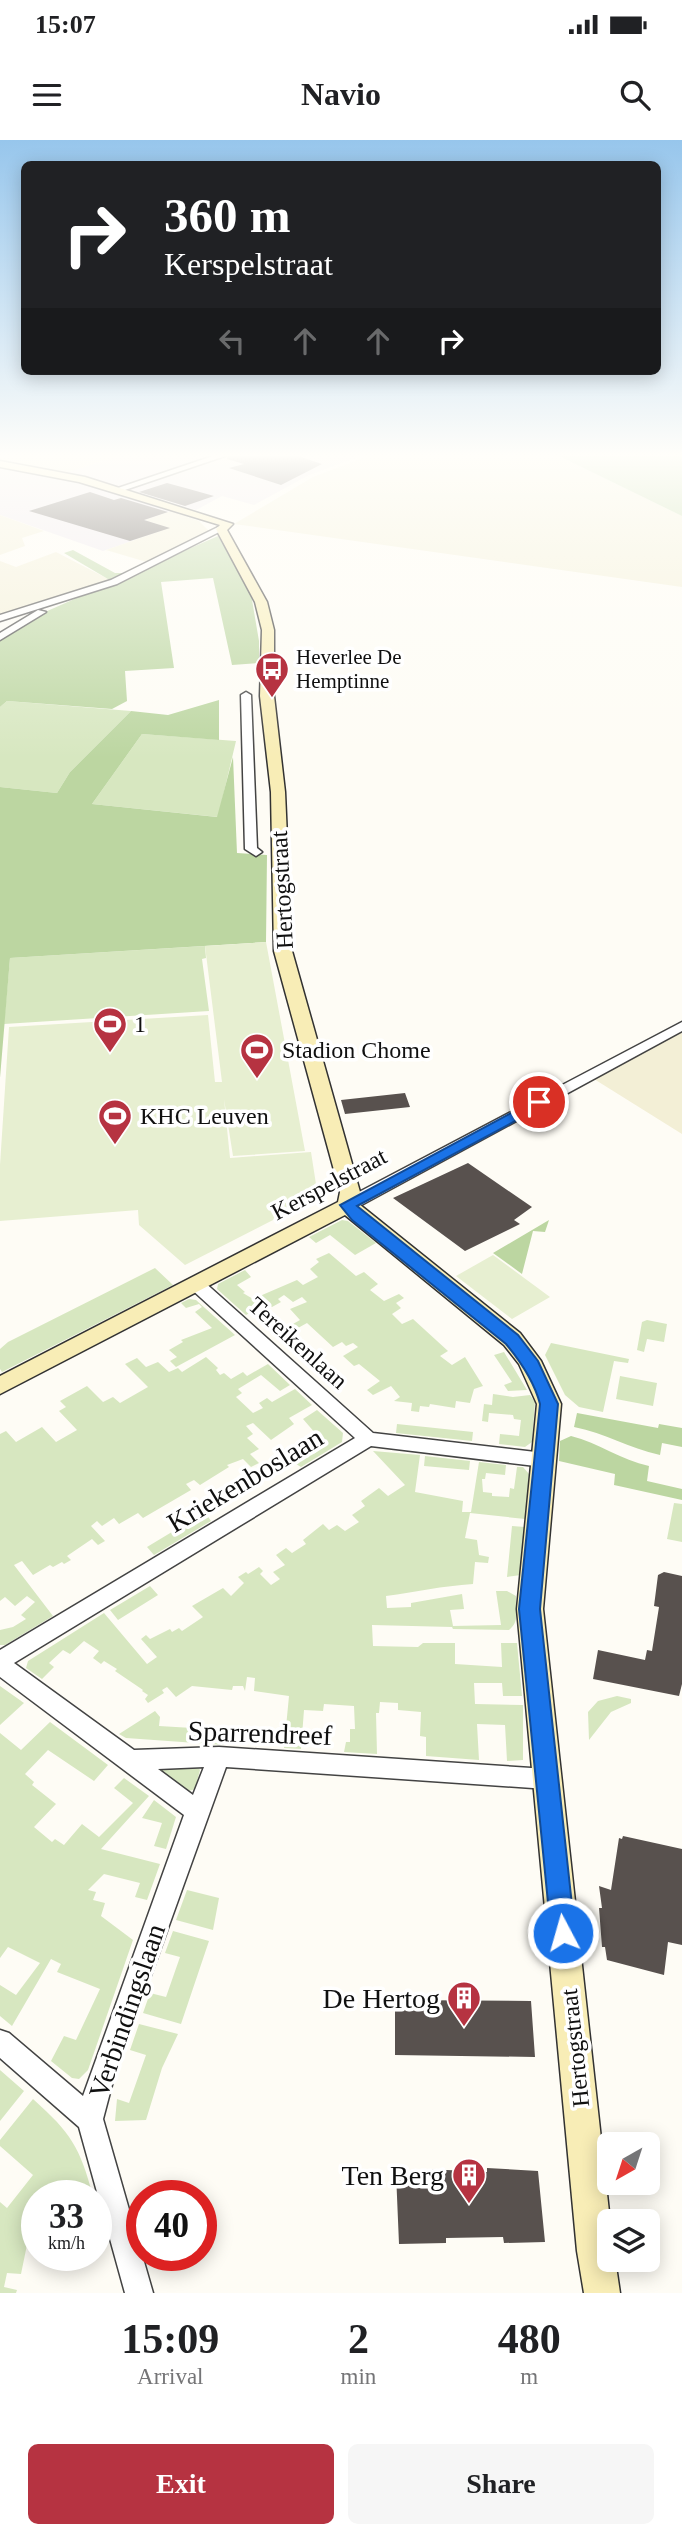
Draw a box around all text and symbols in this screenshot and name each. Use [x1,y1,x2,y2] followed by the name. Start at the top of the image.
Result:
[35,10,96,39] text: 15:07
[28,76,66,114] icon: menu
[301,76,381,112] text: Navio
[616,76,654,114] icon: search
[164,188,291,243] text: 360 m
[49,189,140,280] icon: right
[164,246,333,282] text: Kerspelstraat
[213,322,251,360] icon: left
[286,322,324,360] icon: ahead
[359,322,397,360] icon: ahead
[432,322,470,360] icon: right
[296,645,402,693] place label: Heverlee De Hemptinne
[253,650,291,699] bus stop icon: Heverlee De Hemptinne
[266,830,298,950] street label: Hertogstraat
[91,1005,129,1054] sports icon: 1
[134,1011,146,1037] place label: 1
[238,1031,276,1080] sports icon: Stadion Chome
[282,1037,431,1063] place label: Stadion Chome
[509,1072,569,1132] pin
[520,1083,558,1121] icon: arrive
[96,1097,134,1146] sports icon: KHC Leuven
[140,1103,269,1129] place label: KHC Leuven
[267,1143,391,1225] street label: Kerspelstraat
[243,1292,353,1394] street label: Tereikenlaan
[162,1421,328,1539] street label: Kriekenboslaan
[187,1715,333,1751] street label: Sparrendreef
[526,1896,600,1970] position arrow
[83,1920,171,2102] street label: Verbindingslaan
[445,1979,483,2028] building icon: De Hertog
[323,1983,440,2014] place label: De Hertog
[556,1987,594,2108] street label: Hertogstraat
[597,2132,660,2194] north arrow
[597,2132,660,2272] map controls
[450,2156,488,2205] building icon: Ten Berg
[342,2160,444,2191] place label: Ten Berg
[126,2180,217,2271] speed limit sign: 40
[49,2197,84,2236] text: 33
[597,2209,660,2272] button: layers
[48,2233,85,2253] text: km/h
[121,2316,219,2362] text: 15:09
[348,2316,369,2362] text: 2
[498,2316,561,2362] text: 480
[137,2364,204,2389] text: Arrival
[341,2364,376,2389] text: min
[520,2364,538,2389] text: m
[28,2444,334,2524] button: Exit
[348,2444,654,2524] button: Share

